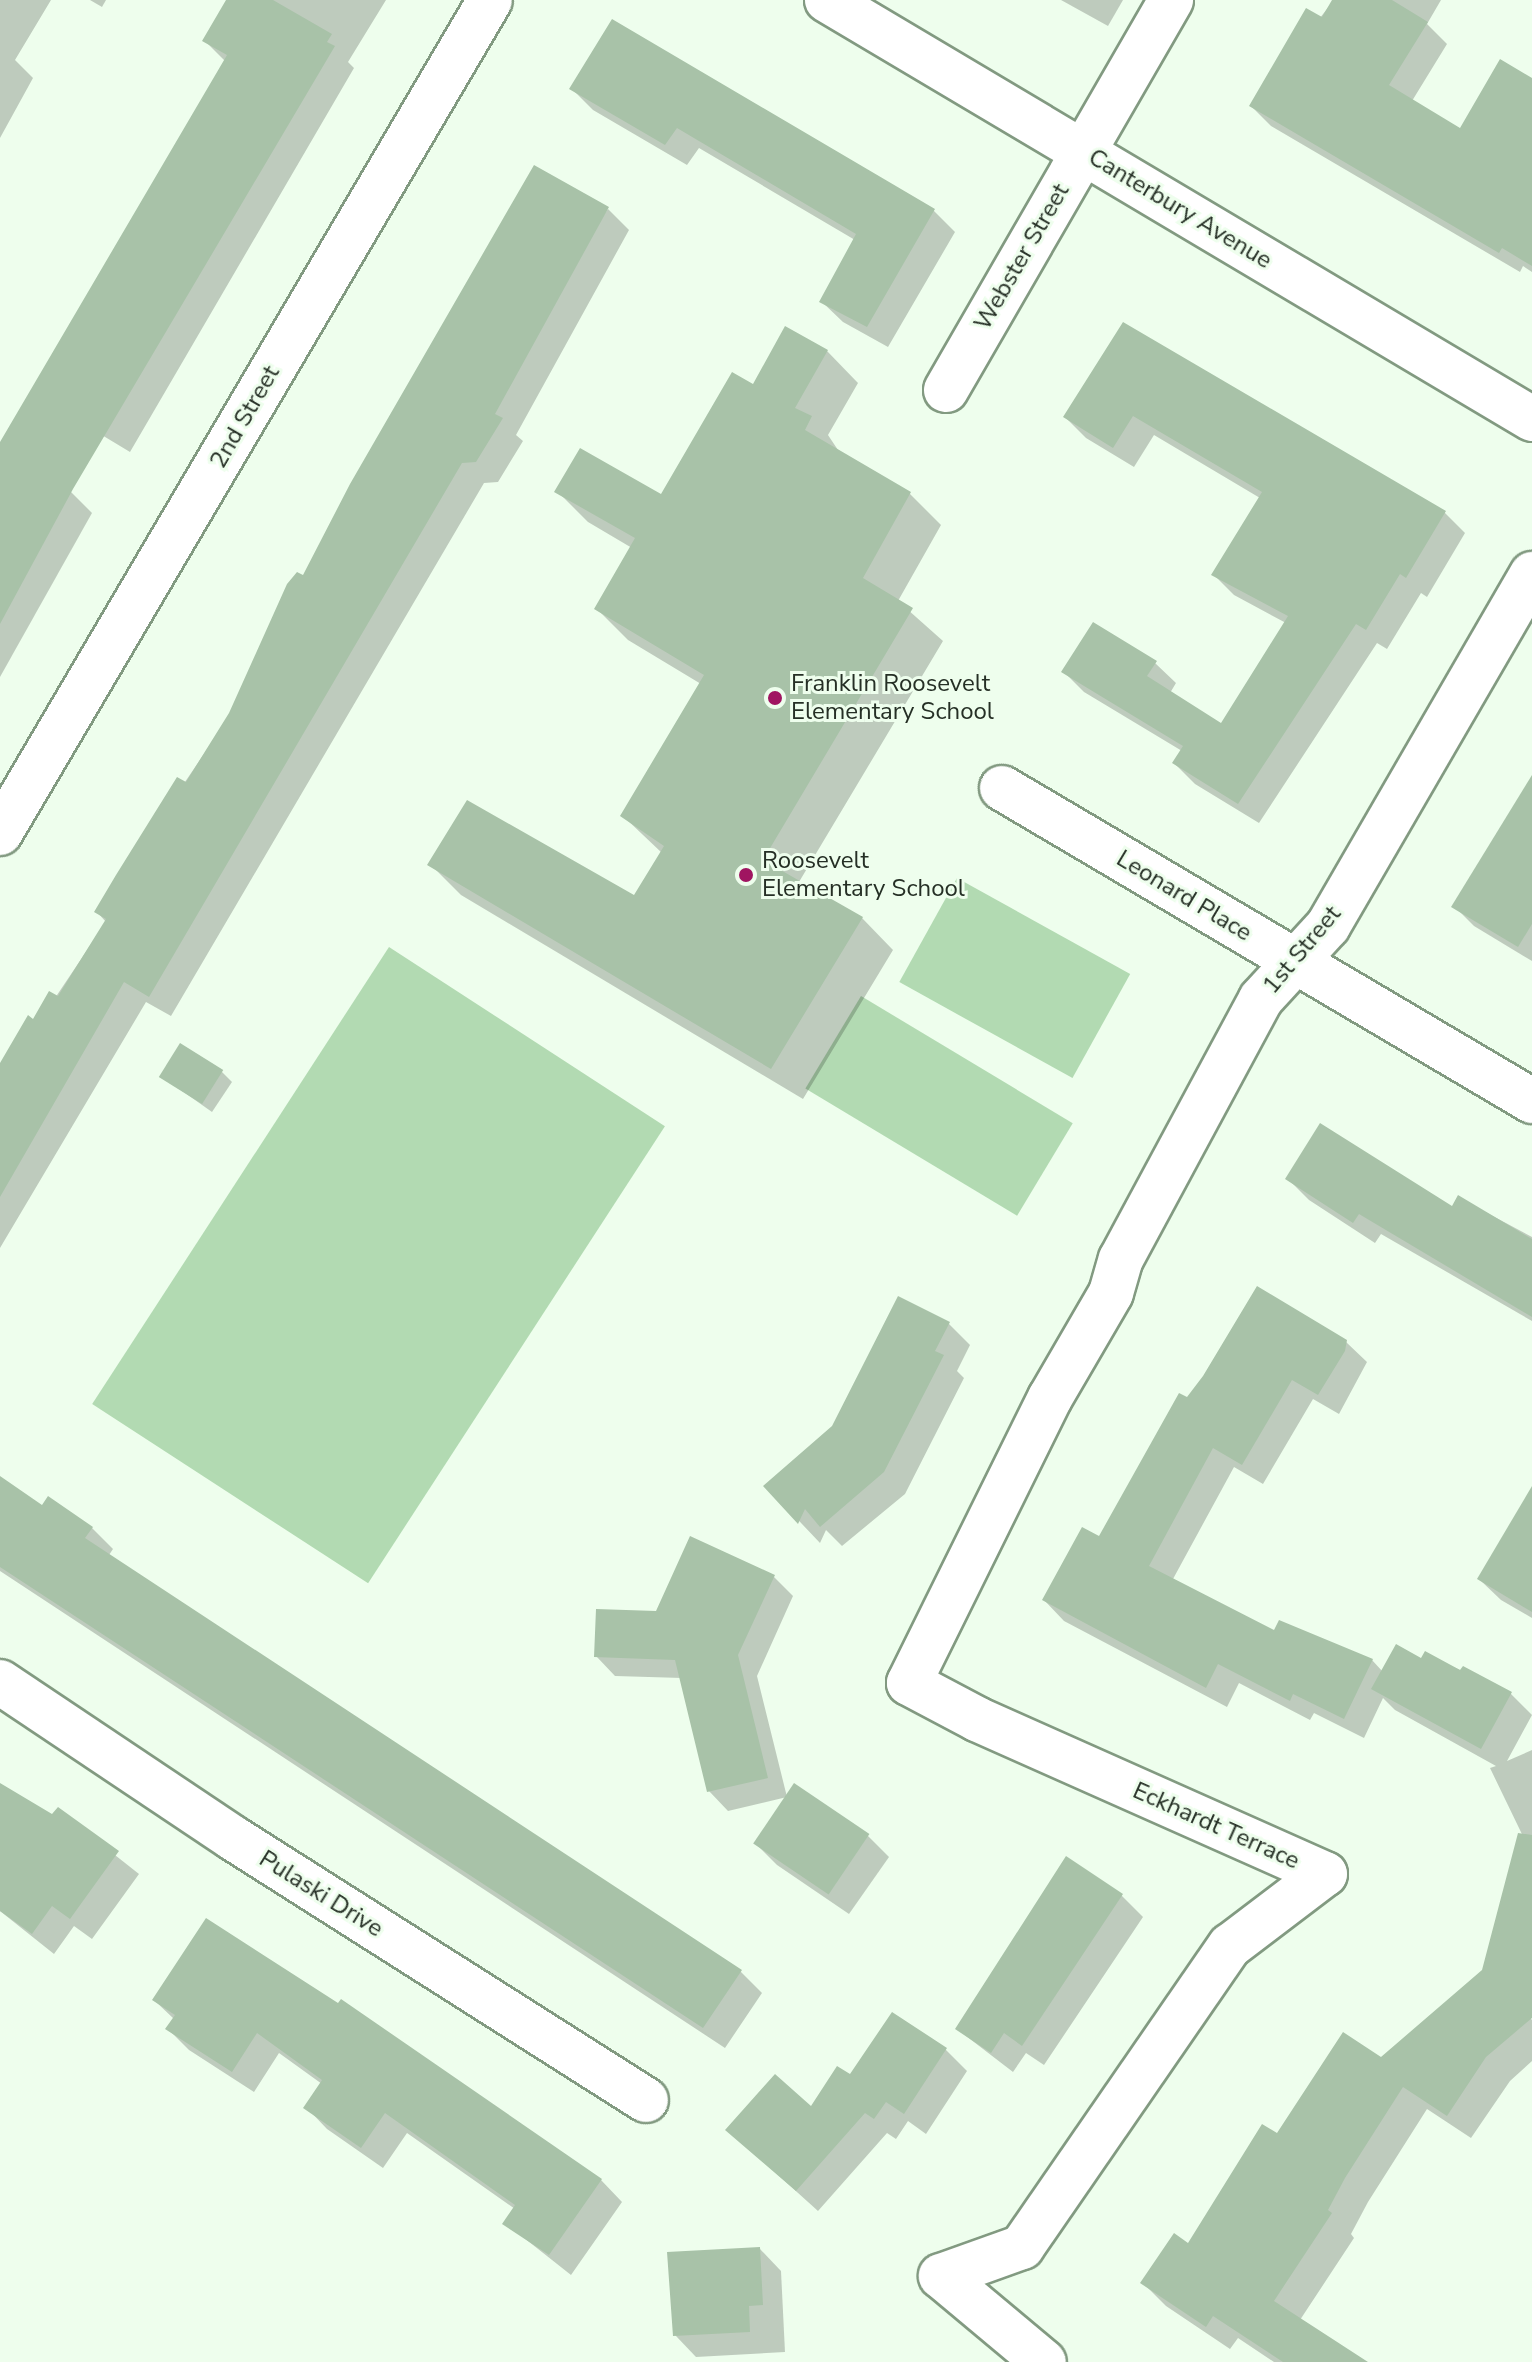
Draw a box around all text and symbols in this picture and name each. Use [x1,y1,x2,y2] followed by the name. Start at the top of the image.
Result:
[1083,143,1277,275] street label: Canterbury Avenue
[968,179,1076,335] street label: Webster Street
[204,361,286,473] street label: 2nd Street
[791,670,994,726] place label: Franklin Roosevelt Elementary School
[766,689,784,707] marker: Franklin Roosevelt Elementary School
[1111,844,1257,948] street label: Leonard Place
[762,847,965,903] place label: Roosevelt Elementary School
[737,866,755,884] marker: Roosevelt Elementary School
[1257,900,1347,1000] street label: 1st Street
[1128,1776,1304,1876] street label: Eckhardt Terrace
[254,1845,388,1943] street label: Pulaski Drive

